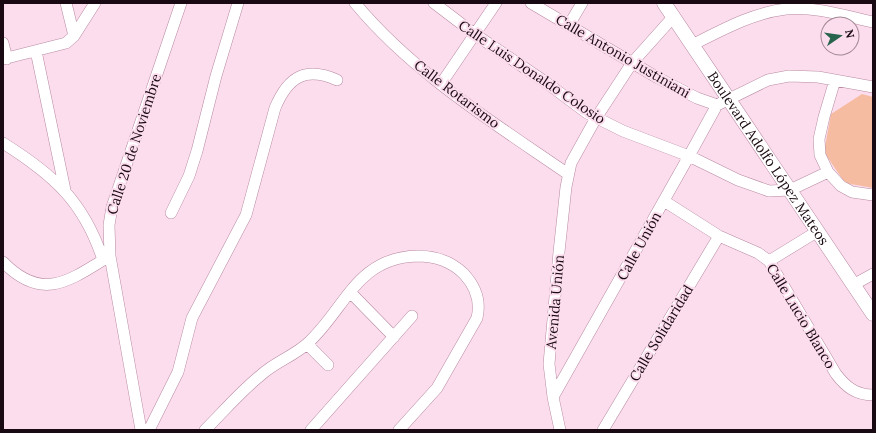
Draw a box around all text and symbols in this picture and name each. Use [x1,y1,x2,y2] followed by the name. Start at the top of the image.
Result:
[552,10,694,102] street label: Calle Antonio Justiniani
[455,16,609,128] street label: Calle Luis Donaldo Colosio
[820,16,860,56] north arrow
[842,28,858,40] text: N
[411,56,503,132] street label: Calle Rotarismo
[704,68,833,248] street label: Boulevard Adolfo López Mateos
[103,71,165,217] street label: Calle 20 de Noviembre
[613,208,665,283] street label: Calle Unión
[542,254,568,351] street label: Avenida Unión
[763,260,839,372] street label: Calle Lucio Blanco
[625,282,697,384] street label: Calle Solidaridad

